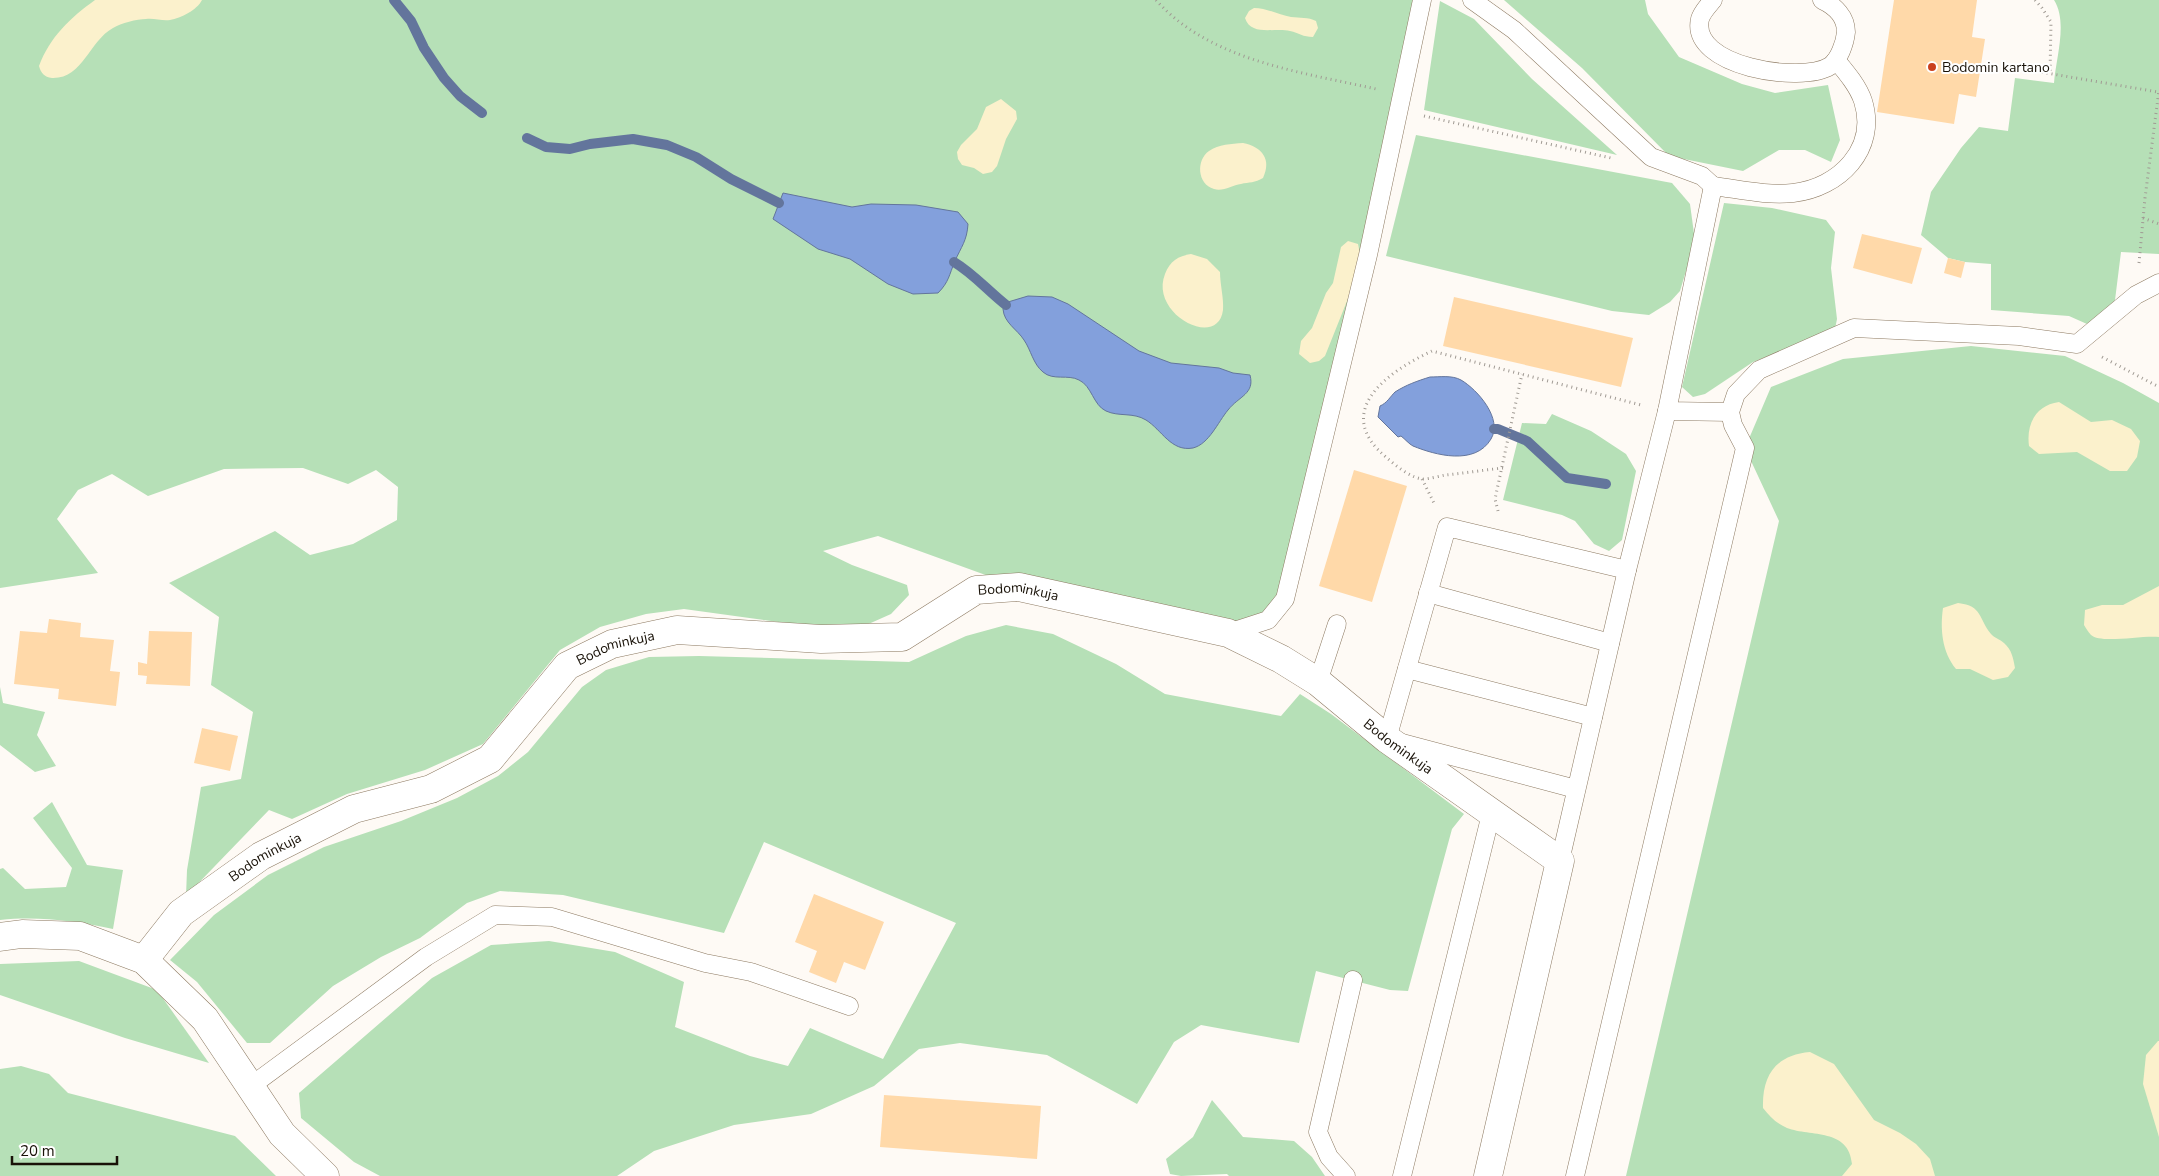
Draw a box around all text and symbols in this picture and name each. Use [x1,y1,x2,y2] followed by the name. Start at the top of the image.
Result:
[1942,58,2050,77] place label: Bodomin kartano
[1926,61,1938,73] marker: Bodomin kartano
[977,577,1061,605] street label: Bodominkuja
[573,626,656,670] street label: Bodominkuja
[1360,714,1437,778] street label: Bodominkuja
[224,828,305,886] street label: Bodominkuja
[12,1134,118,1166] scale bar
[20,1141,55,1161] text: 20 m

